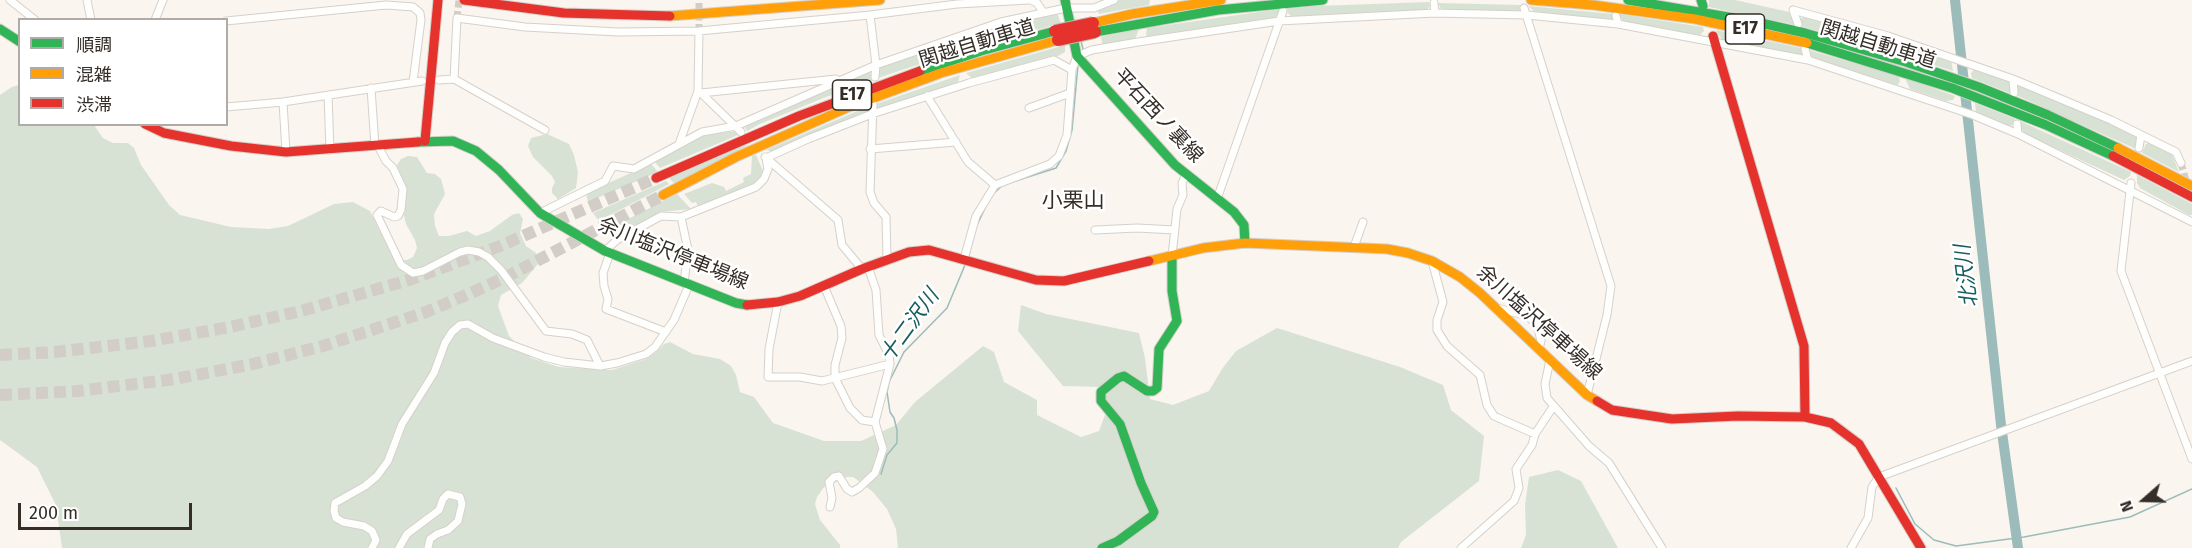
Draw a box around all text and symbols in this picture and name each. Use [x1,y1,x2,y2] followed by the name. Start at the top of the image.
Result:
[1726,14,1764,44] road number: E17
[916,15,1038,73] street label: 関越自動車道
[1817,16,1939,74] street label: 関越自動車道
[18,18,228,126] legend
[76,34,112,56] text: 順調
[76,64,112,86] text: 混雑
[1108,64,1208,168] street label: 平石西ノ裏線
[832,80,872,110] road number: E17
[76,94,112,116] text: 渋滞
[1042,188,1104,214] district label: 小栗山
[594,213,752,295] street label: 余川塩沢停車場線
[1951,243,1983,309] water label: 北沢川
[1472,261,1606,385] street label: 余川塩沢停車場線
[875,285,945,367] water label: 十二沢川
[2114,470,2174,530] north arrow
[21,491,195,529] scale bar
[2116,498,2137,515] text: N
[29,502,78,524] text: 200 m

